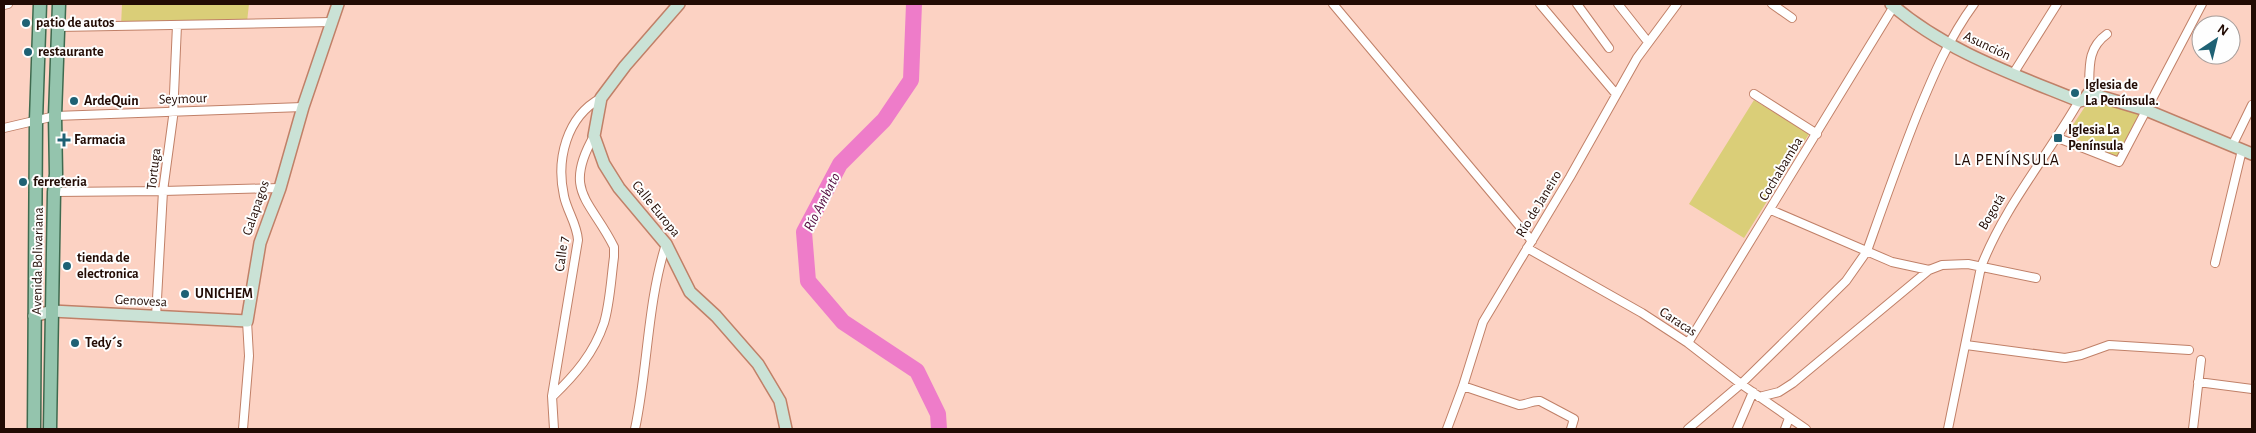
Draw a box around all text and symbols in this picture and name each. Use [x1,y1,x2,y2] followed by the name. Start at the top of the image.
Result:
[2191,15,2241,65] north arrow
[36,16,114,30] place label: patio de autos
[20,17,32,29] marker: patio de autos
[2215,22,2231,39] text: N
[1961,29,2013,63] street label: Asunción
[38,45,104,59] place label: restaurante
[22,46,34,58] marker: restaurante
[2085,78,2159,108] place label: Iglesia de La Península.
[2069,87,2081,99] marker: Iglesia de La Península.
[159,91,208,107] street label: Seymour
[84,94,139,108] place label: ArdeQuin
[68,95,80,107] marker: ArdeQuin
[2068,123,2124,153] place label: Iglesia La Península
[2052,132,2064,144] marker: Iglesia La Península
[74,133,126,147] place label: Farmacia
[58,134,70,146] marker: Farmacia
[1757,134,1806,203] street label: Cochabamba
[144,147,164,191] street label: Tortuga
[1954,150,2060,168] district label: LA PENÍNSULA
[1514,168,1564,240] street label: Río de Janeiro
[801,171,843,233] water label: Río Ambato
[33,175,87,189] place label: ferreteria
[17,176,29,188] marker: ferreteria
[629,178,683,240] street label: Calle Europa
[240,179,272,237] street label: Galapagos
[1976,191,2008,232] street label: Bogotá
[30,207,46,315] street label: Avenida Bolivariana
[553,235,571,272] street label: Calle 7
[77,251,139,281] place label: tienda de electronica
[61,260,73,272] marker: tienda de electronica
[195,287,253,301] place label: UNICHEM
[179,288,191,300] marker: UNICHEM
[115,293,168,309] street label: Genovesa
[1657,305,1699,339] street label: Caracas
[85,336,122,350] place label: Tedy´s
[69,337,81,349] marker: Tedy´s

